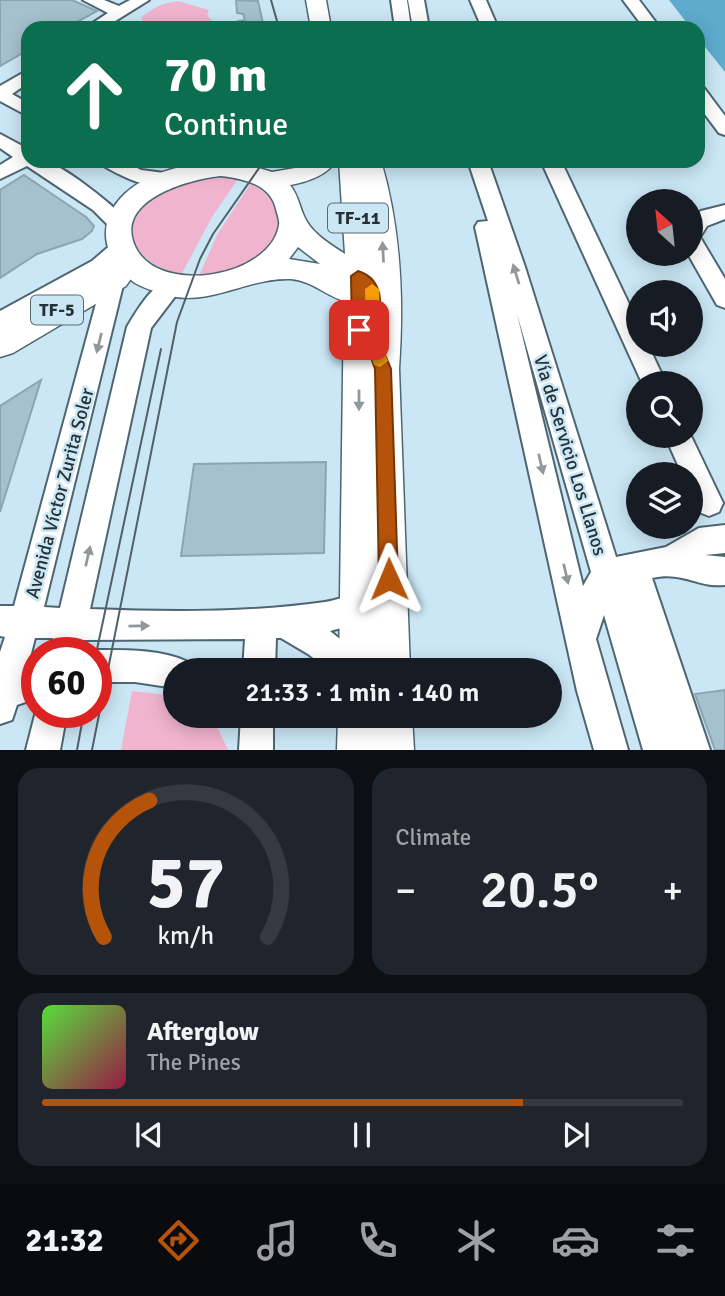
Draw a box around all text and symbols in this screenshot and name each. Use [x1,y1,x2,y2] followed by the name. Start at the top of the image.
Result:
[164,45,267,105] text: 70 m
[49,49,140,140] icon: ahead
[164,105,288,144] text: Continue
[626,189,704,266] north arrow
[626,189,703,539] map controls
[328,204,388,232] road number: TF-11
[378,241,389,263] one-way arrow
[511,263,521,284] one-way arrow
[626,280,703,357] button: sound
[31,296,83,324] road number: TF-5
[329,300,389,360] pin
[340,311,378,349] icon: arrive
[93,332,104,354] one-way arrow
[528,352,612,558] street label: Vía de Servicio Los Llanos
[626,371,703,448] button: search
[20,385,100,601] street label: Avenida Víctor Zurita Soler
[353,390,365,412] one-way arrow
[535,453,546,475] one-way arrow
[626,462,703,539] button: layers
[352,542,426,616] position arrow
[82,545,93,567] one-way arrow
[561,564,572,586] one-way arrow
[129,620,151,631] one-way arrow
[21,637,112,728] speed limit sign: 60
[246,677,479,709] text: 21:33 · 1 min · 140 m
[396,823,471,852] text: Climate
[146,840,225,929] text: 57
[480,858,599,922] text: 20.5°
[396,867,416,914] text: −
[662,867,683,914] text: +
[157,920,214,951] text: km/h
[147,1016,259,1048] text: Afterglow
[147,1048,241,1077] text: The Pines
[130,1116,168,1154] icon: previous
[343,1116,381,1154] icon: pause
[557,1116,595,1154] icon: next
[154,1216,203,1265] icon: directions
[253,1216,302,1265] icon: music
[353,1216,402,1265] icon: phone
[452,1216,501,1265] icon: climate
[551,1216,600,1265] icon: car
[651,1216,700,1265] icon: filters
[25,1221,104,1260] text: 21:32

